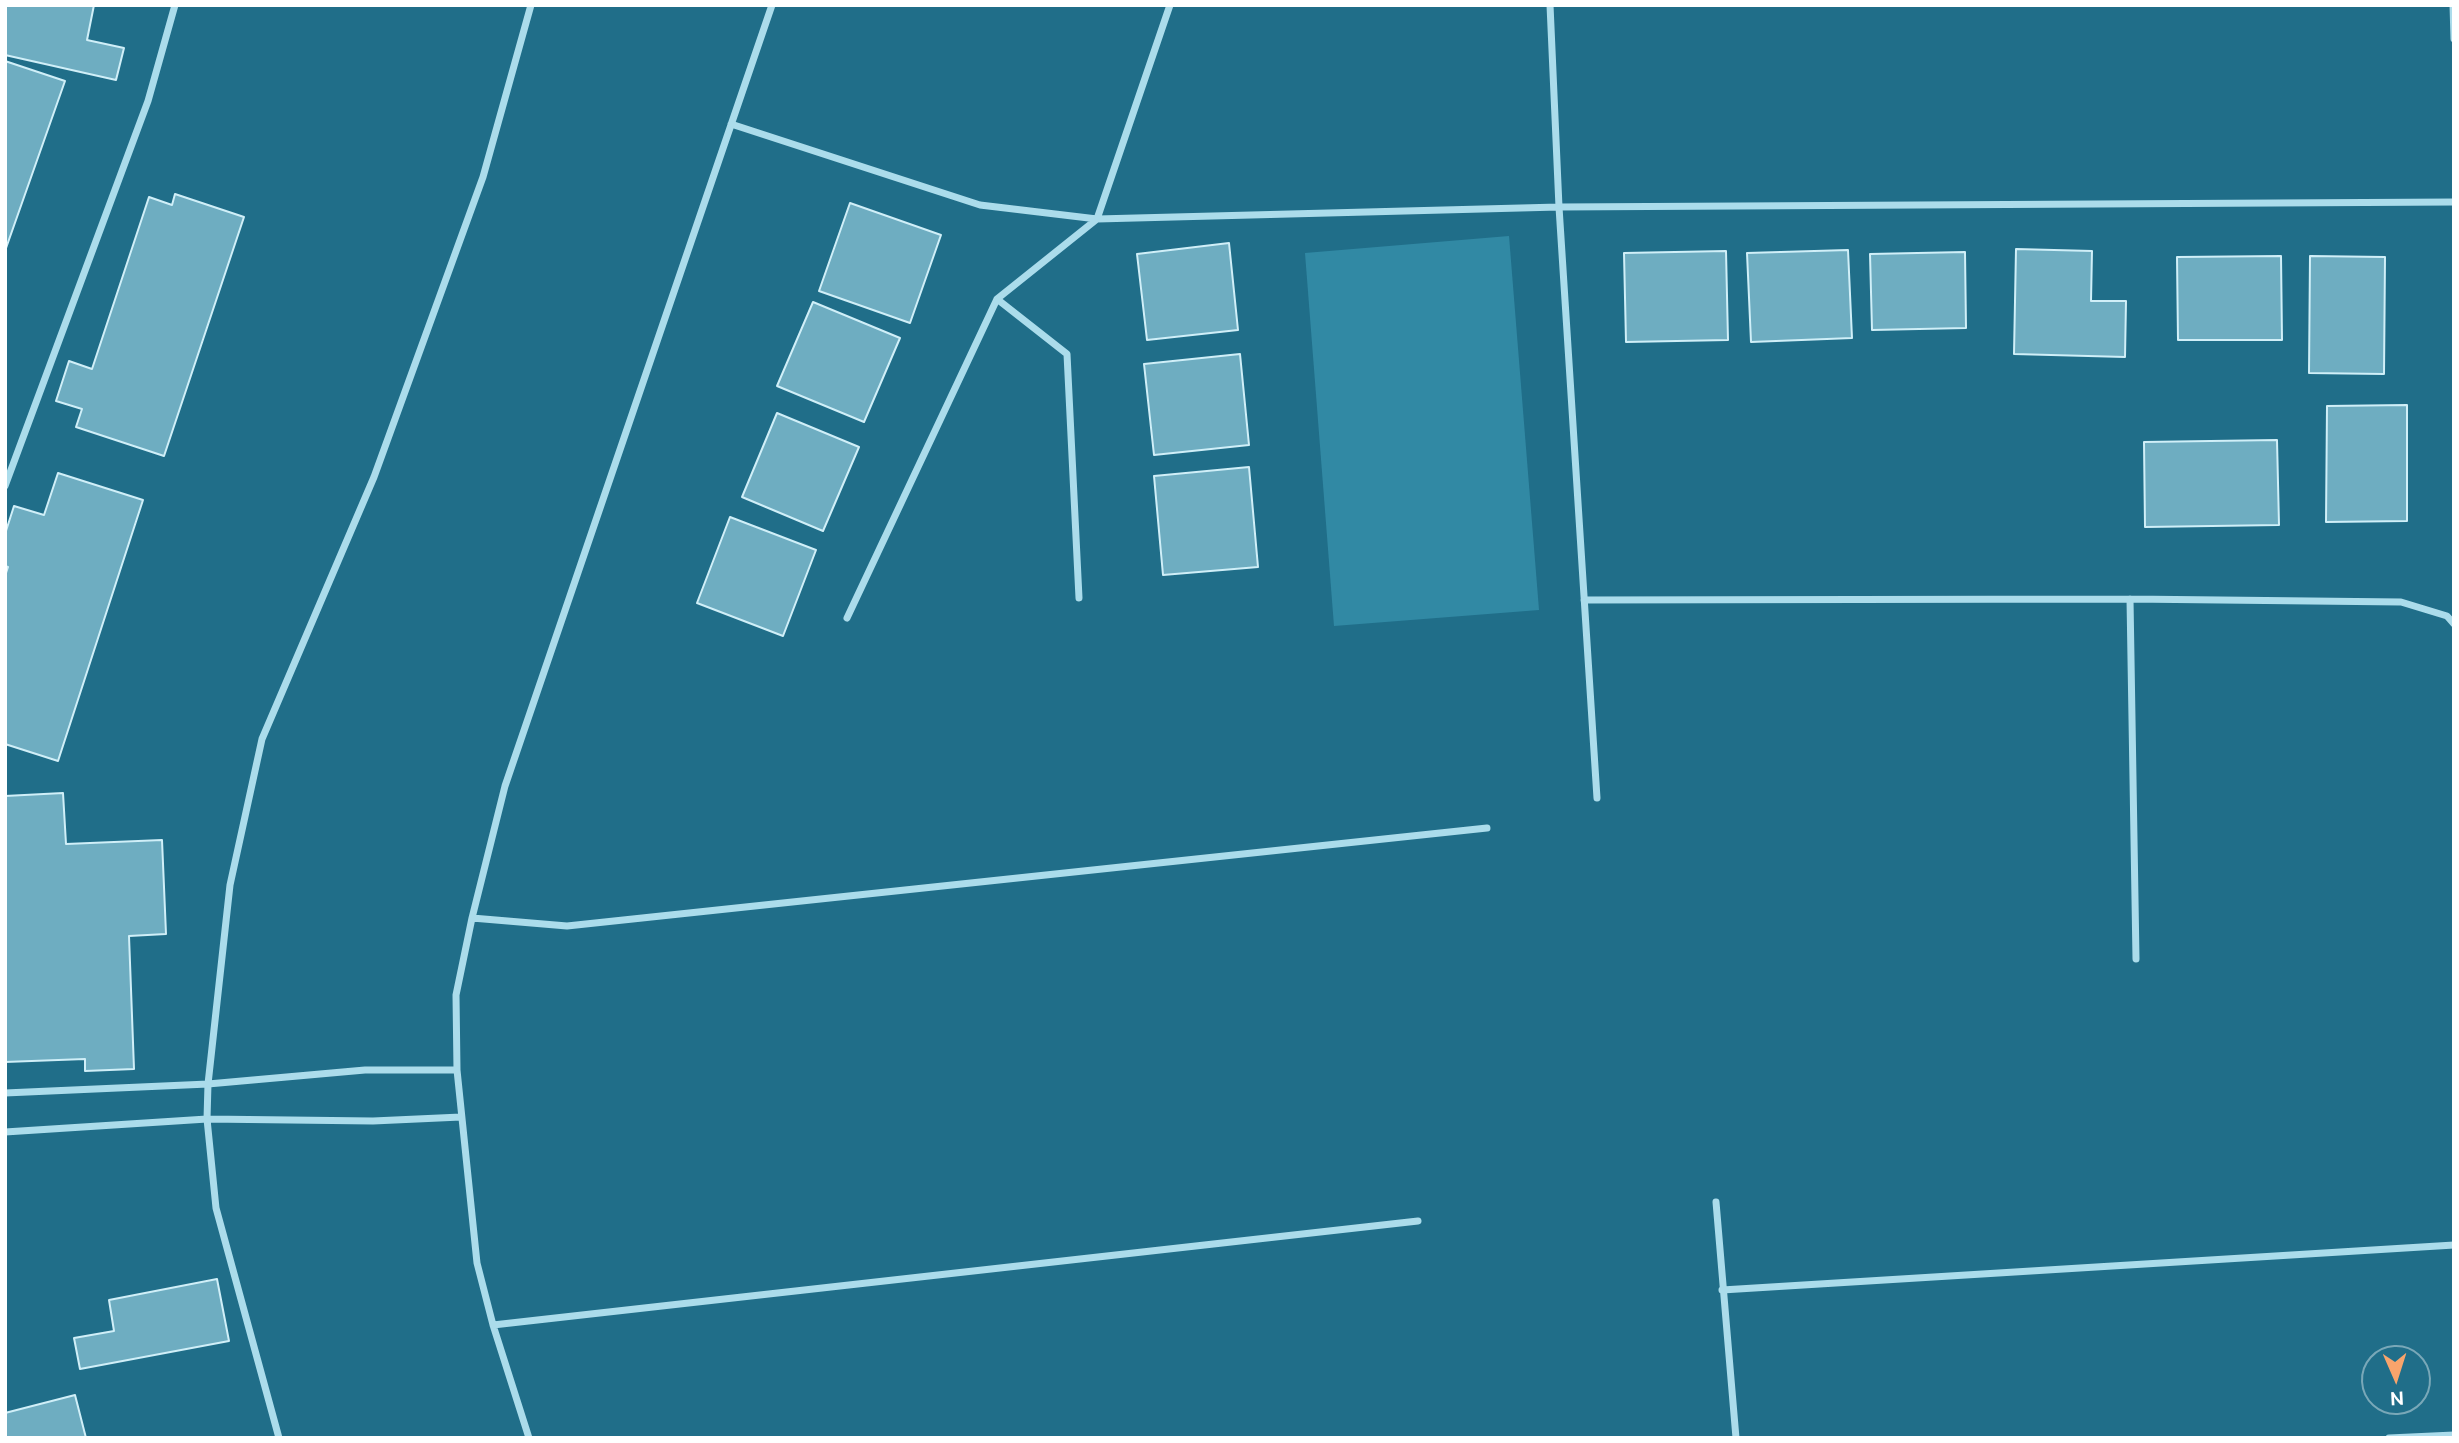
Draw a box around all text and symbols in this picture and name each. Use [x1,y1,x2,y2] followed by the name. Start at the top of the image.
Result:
[2361,1345,2431,1415] north arrow
[2389,1388,2405,1410] text: N

